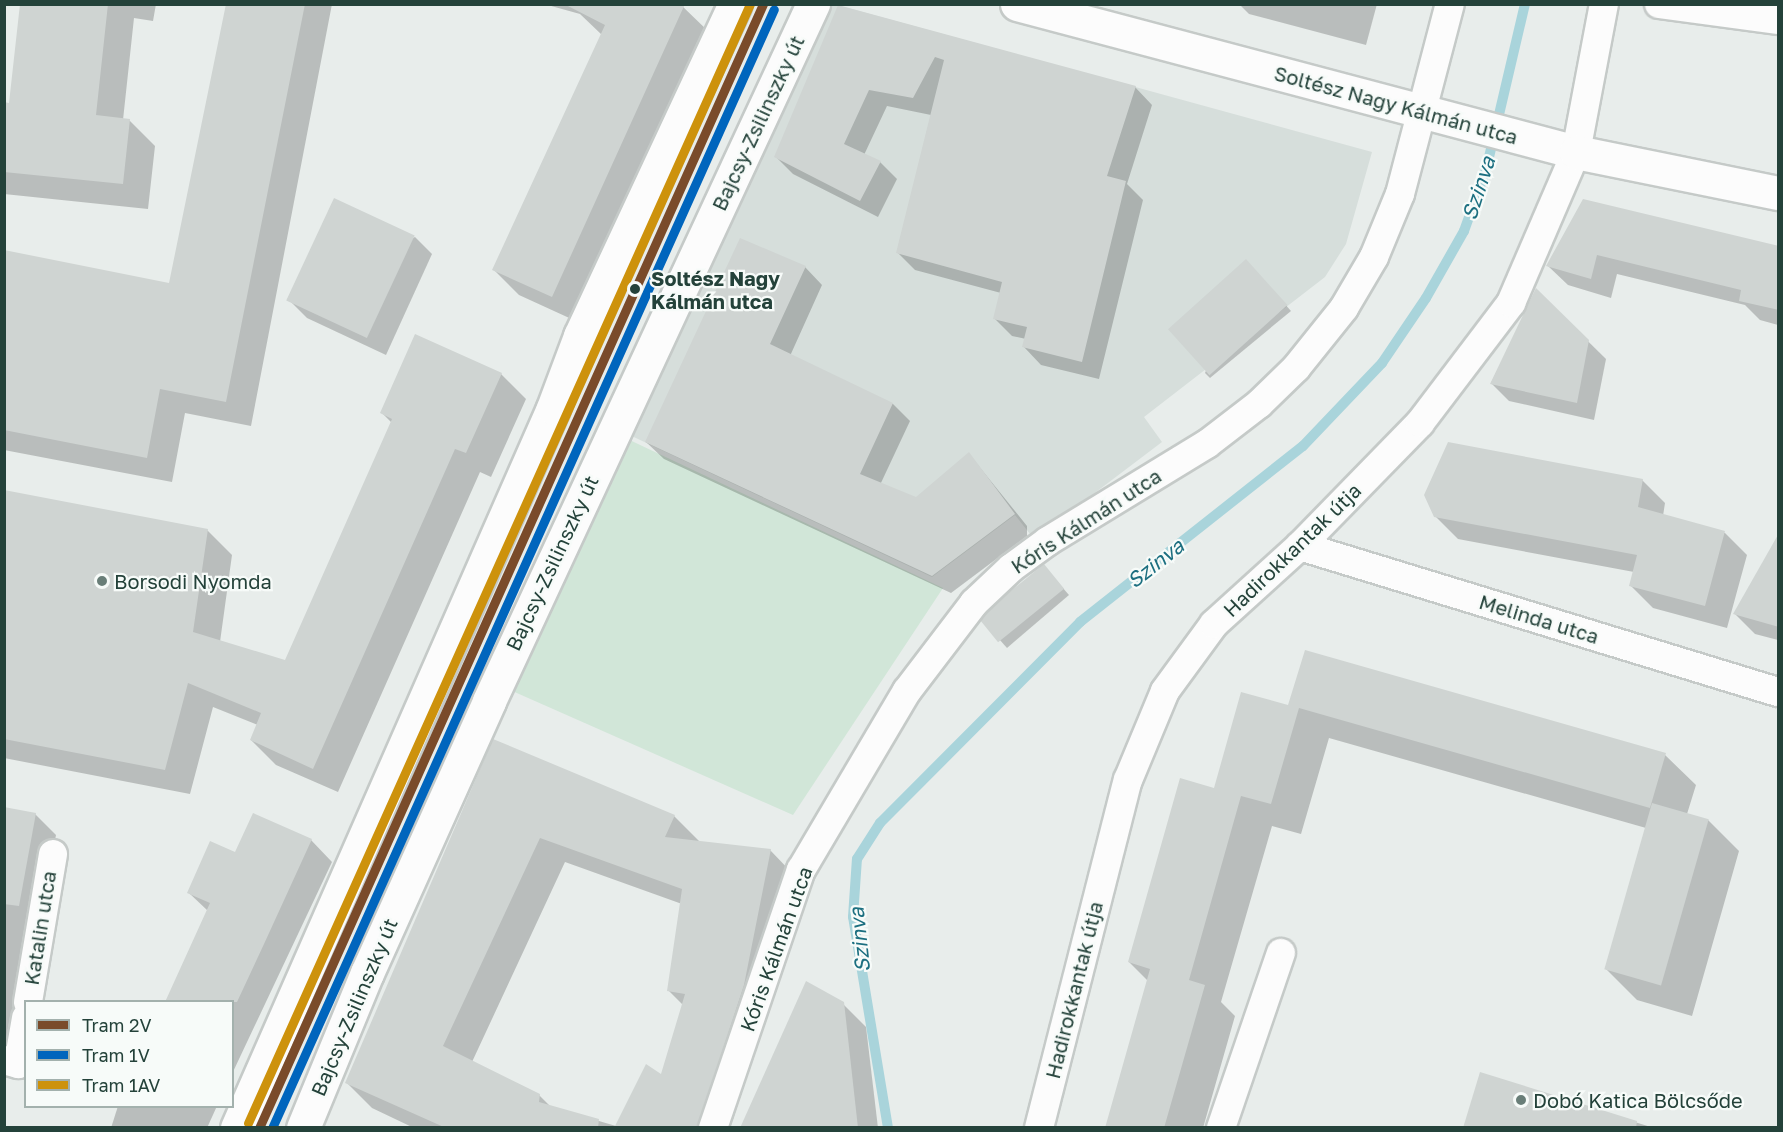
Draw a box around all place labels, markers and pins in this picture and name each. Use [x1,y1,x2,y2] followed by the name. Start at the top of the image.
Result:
[651,266,780,313] place label: Soltész Nagy Kálmán utca
[624,278,646,300] marker: Soltész Nagy Kálmán utca
[114,569,272,593] place label: Borsodi Nyomda
[95,574,109,588] marker: Borsodi Nyomda
[1533,1088,1743,1112] place label: Dobó Katica Bölcsőde
[1514,1093,1528,1107] marker: Dobó Katica Bölcsőde

